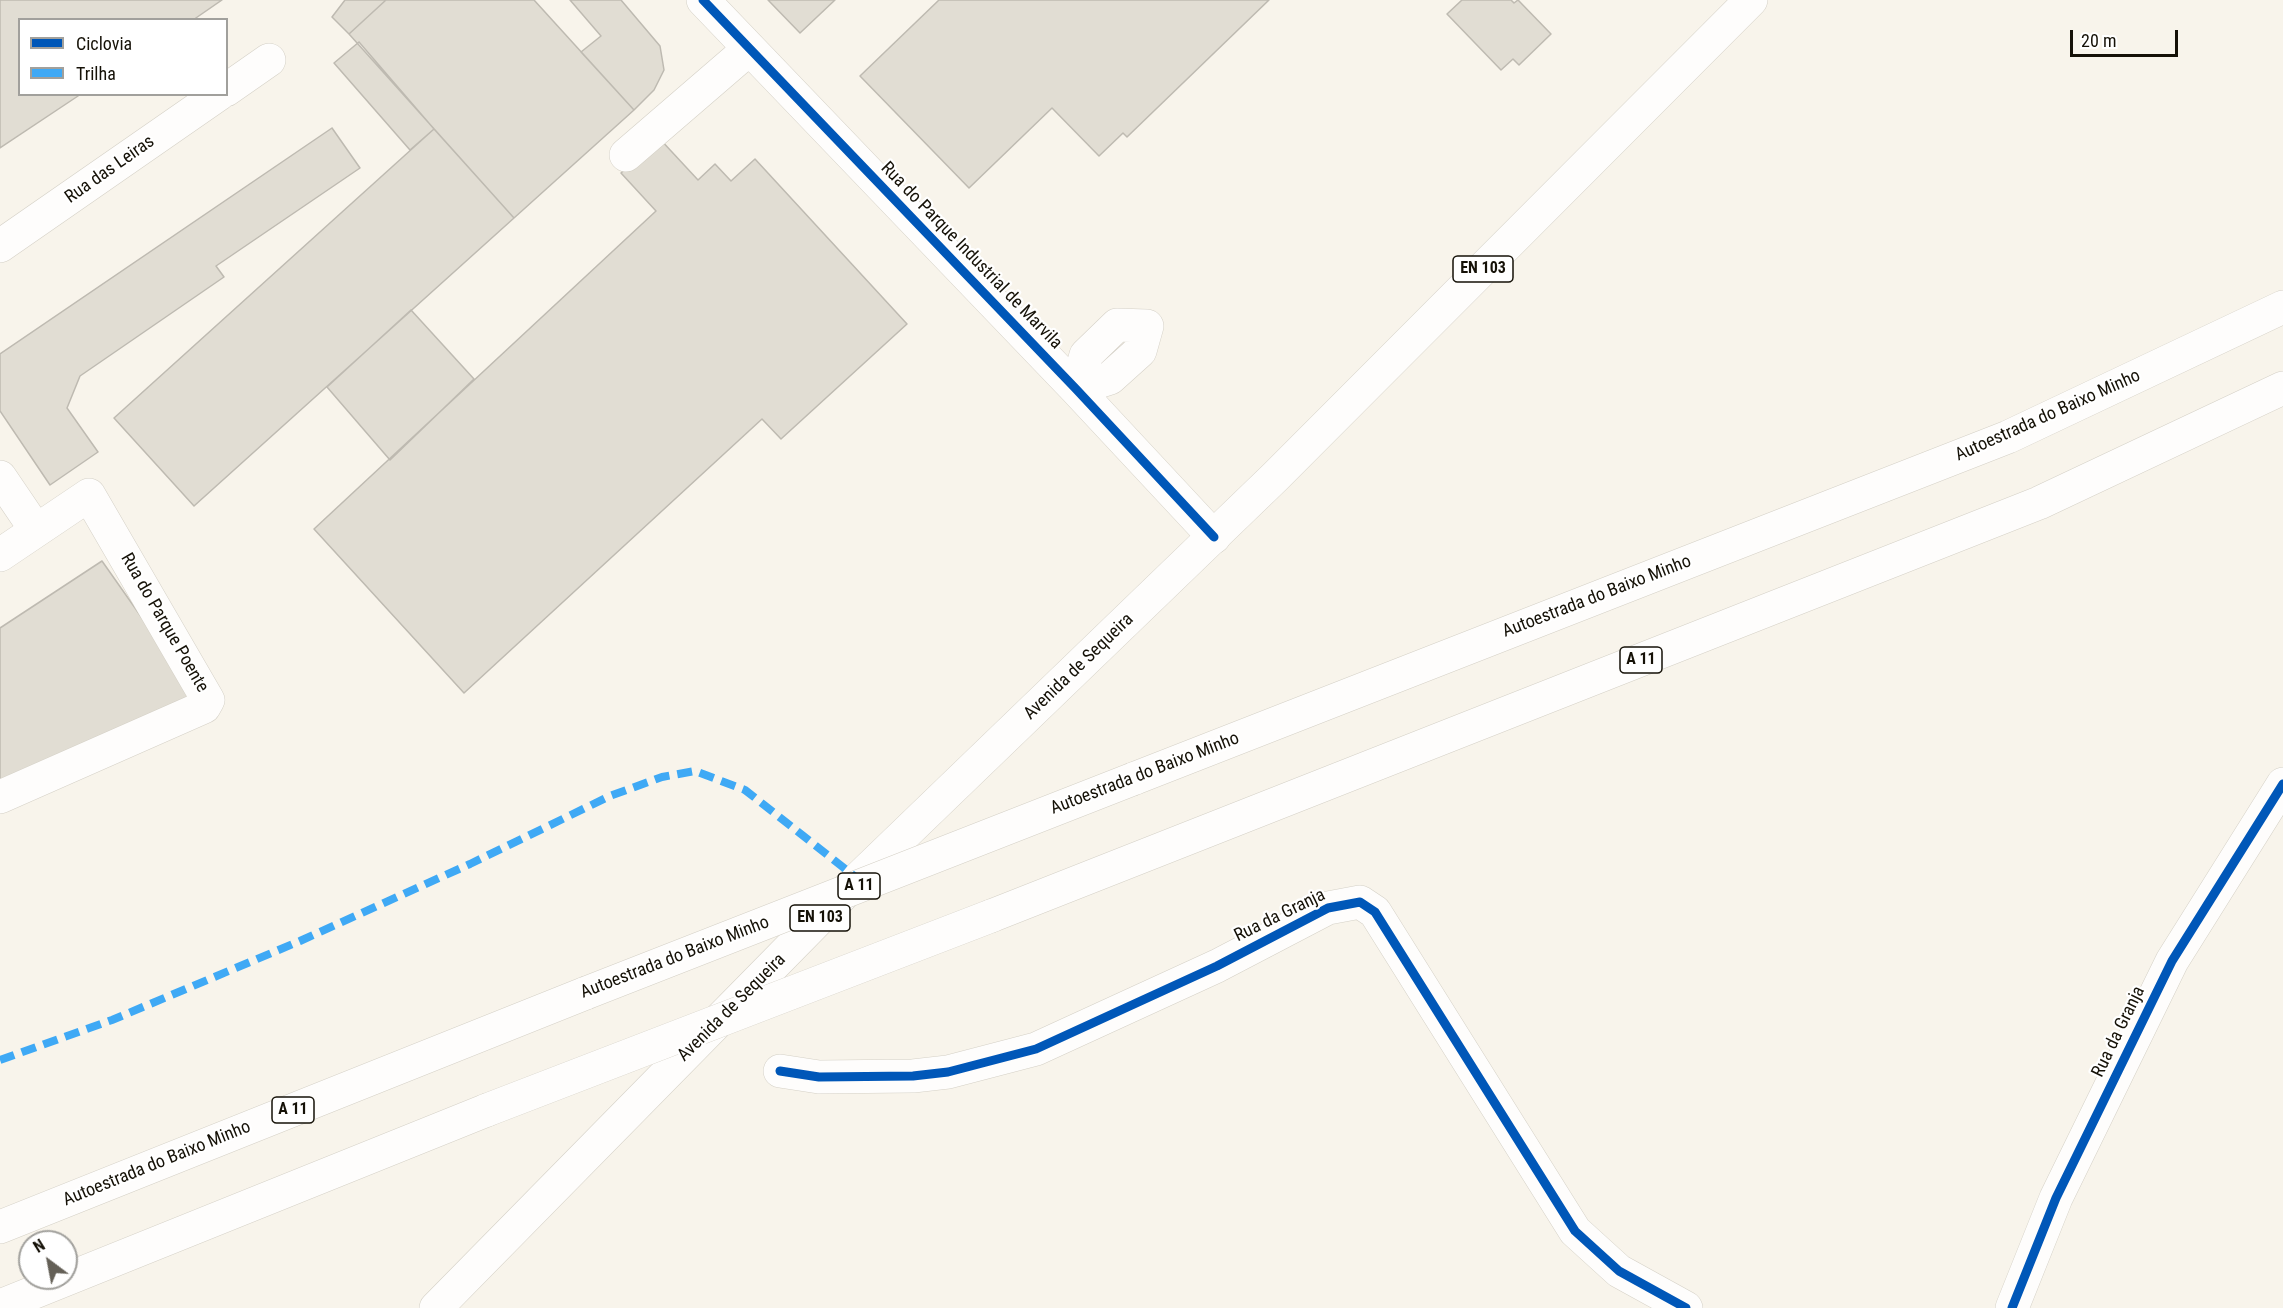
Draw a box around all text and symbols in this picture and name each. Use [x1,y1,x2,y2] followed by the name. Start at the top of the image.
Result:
[18,18,228,96] legend
[2073,18,2181,56] scale bar
[2081,30,2116,51] text: 20 m
[76,33,132,54] text: Ciclovia
[76,63,116,84] text: Trilha
[61,131,159,209] street label: Rua das Leiras
[876,158,1066,354] street label: Rua do Parque Industrial de Marvila
[1453,256,1513,282] road number: EN 103
[1952,365,2144,467] street label: Autoestrada do Baixo Minho
[115,550,213,696] street label: Rua do Parque Poente
[1500,551,1694,643] street label: Autoestrada do Baixo Minho
[1020,609,1138,725] street label: Avenida de Sequeira
[1620,647,1662,673] road number: A 11
[1048,728,1242,820] street label: Autoestrada do Baixo Minho
[838,873,880,899] road number: A 11
[1231,885,1329,947] street label: Rua da Granja
[790,905,850,931] road number: EN 103
[578,912,772,1004] street label: Autoestrada do Baixo Minho
[674,950,790,1066] street label: Avenida de Sequeira
[2088,983,2150,1081] street label: Rua da Granja
[272,1097,314,1123] road number: A 11
[60,1116,254,1212] street label: Autoestrada do Baixo Minho
[18,1230,78,1290] north arrow
[30,1235,48,1257] text: N

